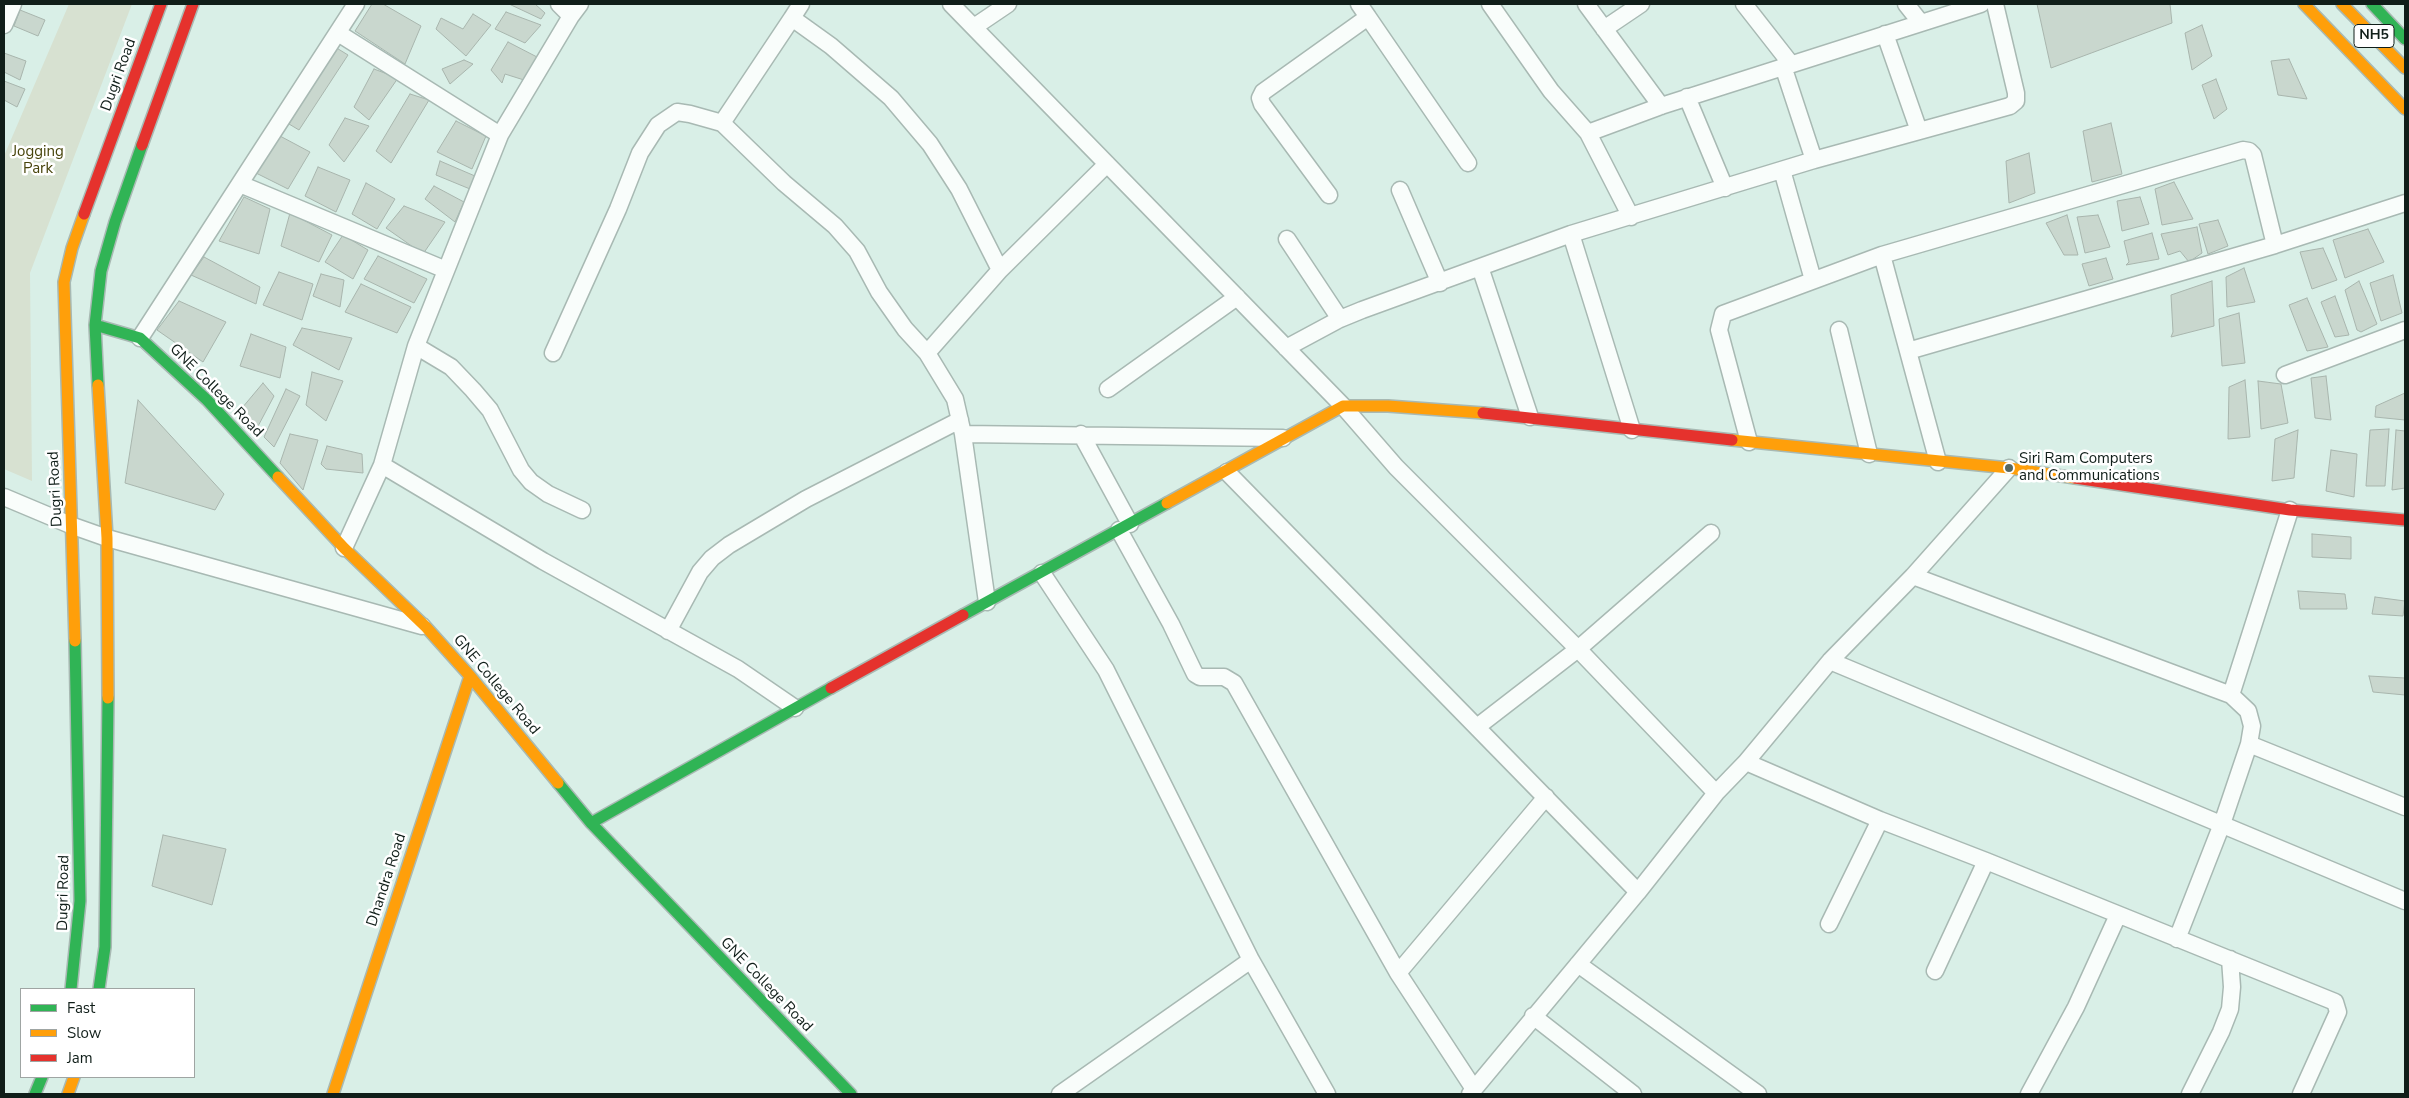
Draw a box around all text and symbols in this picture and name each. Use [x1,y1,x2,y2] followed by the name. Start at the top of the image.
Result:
[2354,24,2394,48] road number: NH5
[98,36,140,114] street label: Dugri Road
[12,143,64,178] park label: Jogging Park
[166,341,266,441] street label: GNE College Road
[2019,450,2160,485] place label: Siri Ram Computers and Communications
[45,451,67,527] street label: Dugri Road
[2003,462,2015,474] marker: Siri Ram Computers and Communications
[449,631,543,739] street label: GNE College Road
[363,831,411,929] street label: Dhandra Road
[54,855,74,931] street label: Dugri Road
[716,934,816,1036] street label: GNE College Road
[20,988,195,1078] legend
[67,998,95,1018] text: Fast
[67,1023,101,1043] text: Slow
[67,1048,93,1068] text: Jam

